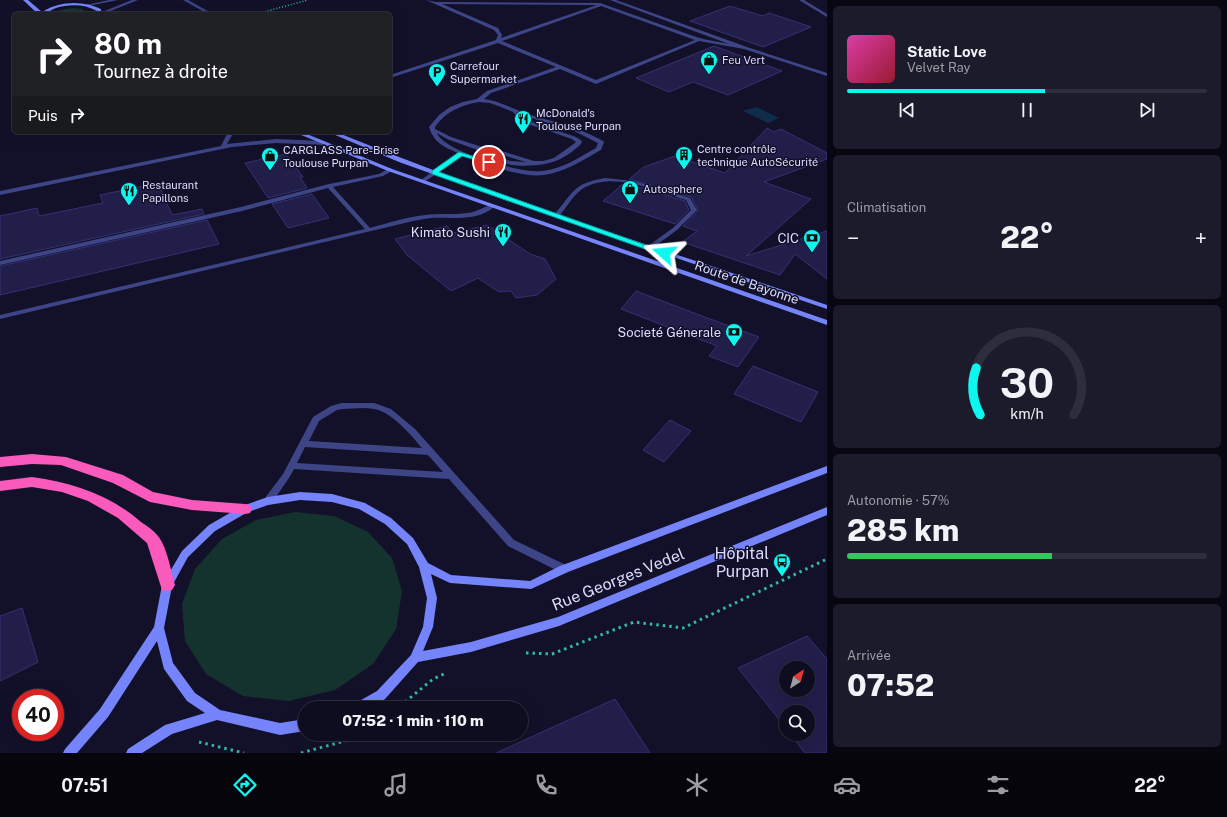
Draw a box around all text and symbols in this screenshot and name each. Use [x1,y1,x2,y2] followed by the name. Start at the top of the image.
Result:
[94,27,162,60] text: 80 m
[28,28,80,80] icon: right
[907,43,987,60] text: Static Love
[699,50,719,75] shop icon: Feu Vert
[722,54,765,66] place label: Feu Vert
[450,60,517,85] place label: Carrefour Supermarket
[907,60,971,75] text: Velvet Ray
[94,61,228,82] text: Tournez à droite
[427,62,447,87] parking icon: Carrefour Supermarket
[896,99,918,121] icon: previous
[1016,99,1038,121] icon: pause
[1136,99,1158,121] icon: next
[66,104,88,126] icon: right
[28,107,58,124] text: Puis
[536,107,621,132] place label: McDonald's Toulouse Purpan
[513,109,533,134] restaurant icon: McDonald's Toulouse Purpan
[697,143,818,168] place label: Centre contrôle technique AutoSécurité
[283,144,399,169] place label: CARGLASS Pare-Brise Toulouse Purpan
[472,145,506,179] pin
[674,145,694,170] building icon: Centre contrôle technique AutoSécurité
[260,146,280,171] shop icon: CARGLASS Pare-Brise Toulouse Purpan
[478,151,500,173] icon: arrive
[142,179,198,204] place label: Restaurant Papillons
[620,179,640,204] shop icon: Autosphere
[119,181,139,206] restaurant icon: Restaurant Papillons
[643,183,703,195] place label: Autosphere
[847,200,926,215] text: Climatisation
[1000,219,1054,255] text: 22°
[493,222,513,247] restaurant icon: Kimato Sushi
[411,225,490,240] place label: Kimato Sushi
[847,225,859,251] text: −
[1195,225,1207,251] text: +
[802,228,822,253] bank icon: CIC
[777,231,799,246] place label: CIC
[643,232,685,274] position arrow
[693,258,801,307] street label: Route de Bayonne
[724,322,744,347] bank icon: Societé Génerale
[618,325,721,340] place label: Societé Génerale
[1000,357,1054,406] text: 30
[1010,404,1044,421] text: km/h
[847,493,950,508] text: Autonomie · 57%
[847,512,959,548] text: 285 km
[549,544,687,615] street label: Rue Georges Vedel
[714,544,769,581] place label: Hôpital Purpan
[772,552,792,577] bus stop icon: Hôpital Purpan
[847,648,891,663] text: Arrivée
[779,661,815,697] north arrow
[779,661,815,741] map controls
[847,667,934,703] text: 07:52
[12,689,64,741] speed limit sign: 40
[779,705,815,741] button: search
[342,712,484,729] text: 07:52 · 1 min · 110 m
[231,771,259,799] icon: directions
[382,771,410,799] icon: music
[532,771,560,799] icon: phone
[683,771,711,799] icon: climate
[833,771,861,799] icon: car
[984,771,1012,799] icon: filters
[61,775,109,796] text: 07:51
[1134,775,1166,796] text: 22°

